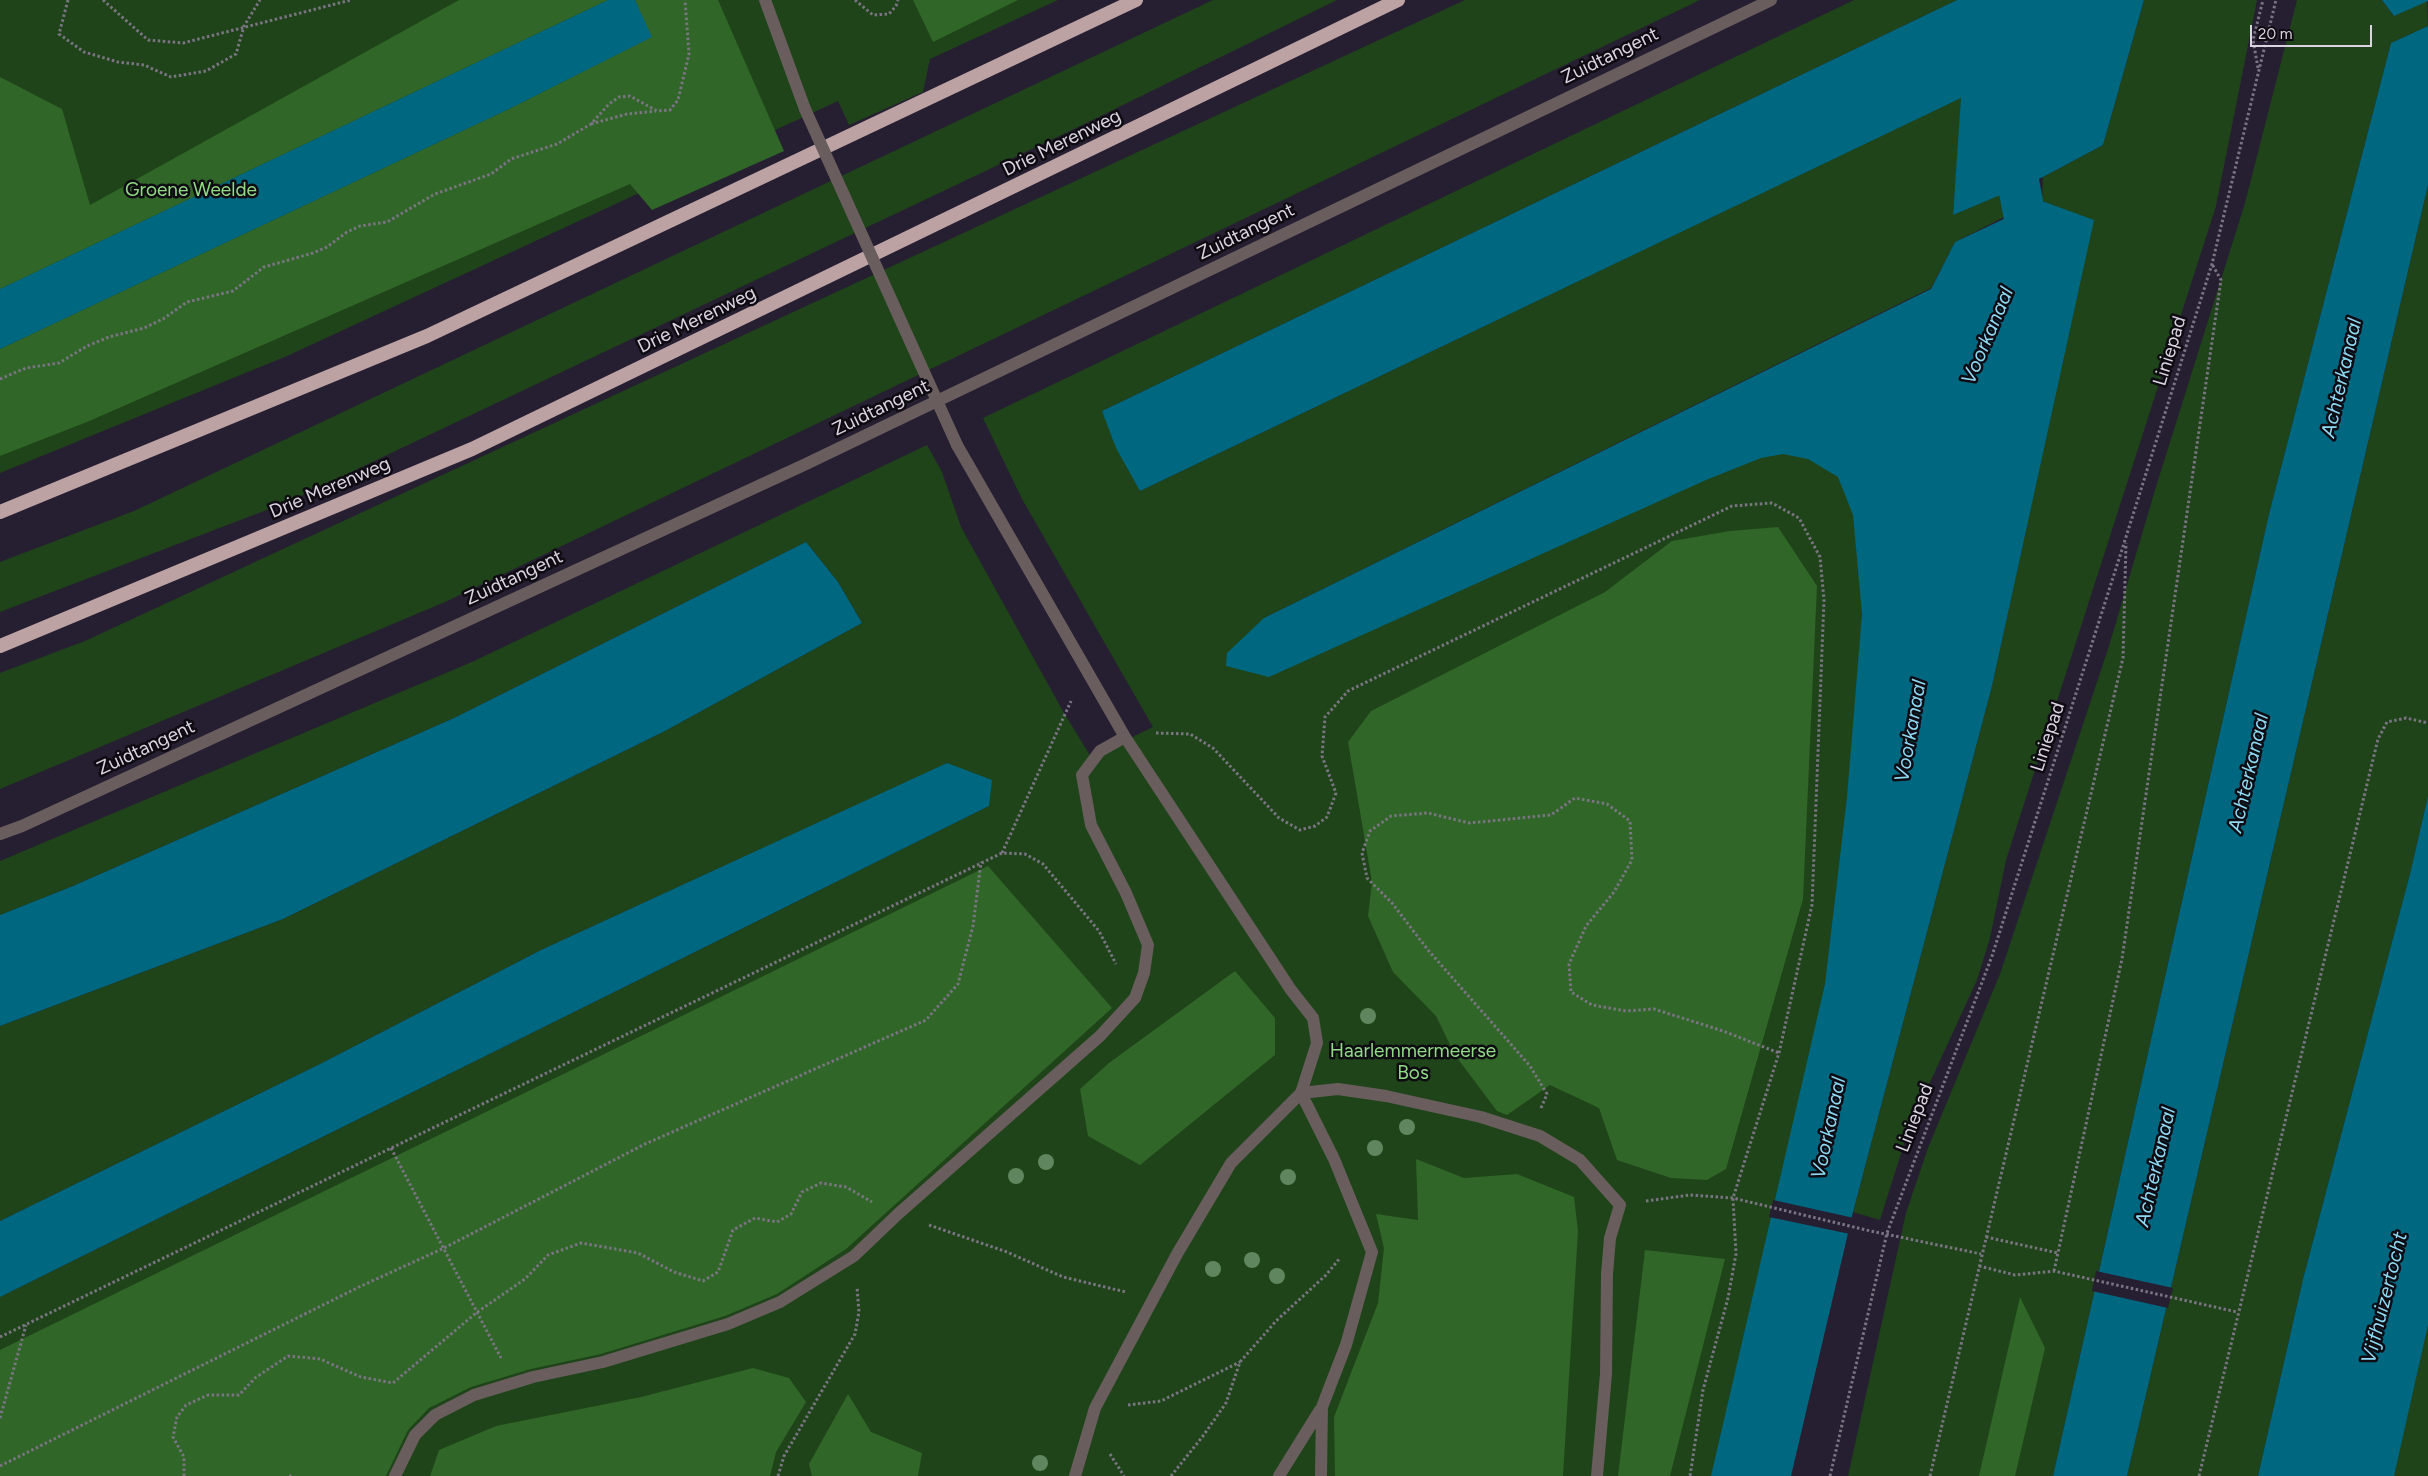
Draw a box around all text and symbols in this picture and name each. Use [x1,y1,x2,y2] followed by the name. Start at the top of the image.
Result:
[2253,15,2376,47] scale bar
[1558,23,1662,89] street label: Zuidtangent
[2258,25,2292,43] text: 20 m
[999,105,1125,181] street label: Drie Merenweg
[125,179,257,201] park label: Groene Weelde
[1194,199,1298,265] street label: Zuidtangent
[634,282,760,358] street label: Drie Merenweg
[1957,284,2019,388] water label: Voorkanaal
[2149,313,2191,389] street label: Liniepad
[2317,316,2367,440] water label: Achterkanaal
[829,375,933,441] street label: Zuidtangent
[266,452,394,524] street label: Drie Merenweg
[462,545,566,611] street label: Zuidtangent
[1890,678,1932,784] water label: Voorkanaal
[2026,699,2070,775] street label: Liniepad
[2224,711,2274,835] water label: Achterkanaal
[94,715,198,781] street label: Zuidtangent
[1330,1040,1496,1084] park label: Haarlemmermeerse Bos
[1807,1075,1851,1181] water label: Voorkanaal
[1892,1080,1938,1156] street label: Liniepad
[2131,1105,2181,1229] water label: Achterkanaal
[2357,1230,2413,1366] water label: Vijfhuizertocht

